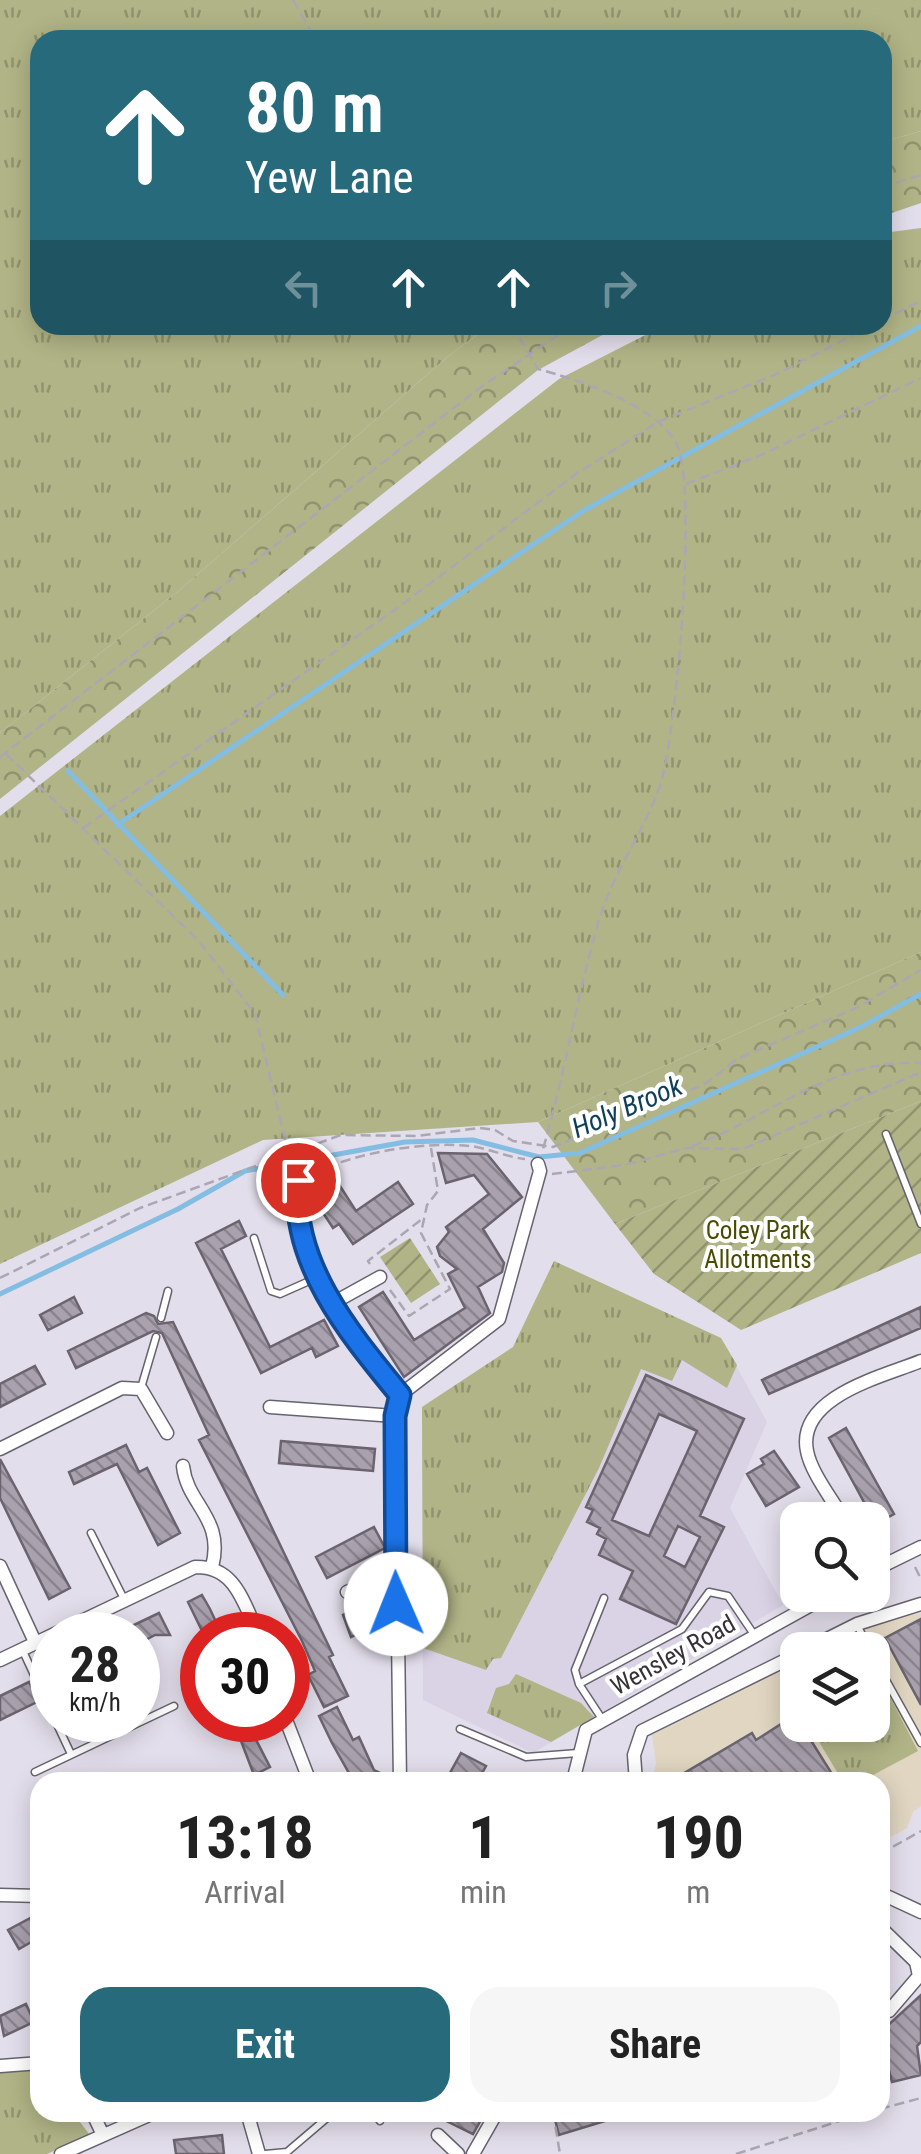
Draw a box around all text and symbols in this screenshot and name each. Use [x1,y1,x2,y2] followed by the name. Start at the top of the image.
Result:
[245,67,384,149] text: 80 m
[80,70,210,200] icon: ahead
[245,151,414,204] text: Yew Lane
[276,260,331,315] icon: left
[381,260,436,315] icon: ahead
[486,260,541,315] icon: ahead
[591,260,646,315] icon: right
[567,1069,688,1145] water label: Holy Brook
[256,1138,341,1223] pin
[271,1153,326,1208] icon: arrive
[704,1216,812,1274] park label: Coley Park Allotments
[780,1502,890,1742] map controls
[780,1502,890,1612] button: search
[344,1552,448,1656] position arrow
[606,1609,740,1701] street label: Wensley Road
[180,1612,310,1742] speed limit sign: 30
[780,1632,890,1742] button: layers
[70,1636,120,1694] text: 28
[69,1688,121,1717] text: km/h
[176,1802,314,1873] text: 13:18
[468,1802,499,1873] text: 1
[653,1802,744,1873] text: 190
[204,1873,286,1911] text: Arrival
[460,1873,507,1911] text: min
[686,1873,710,1911] text: m
[80,1987,450,2102] button: Exit
[470,1987,840,2102] button: Share

